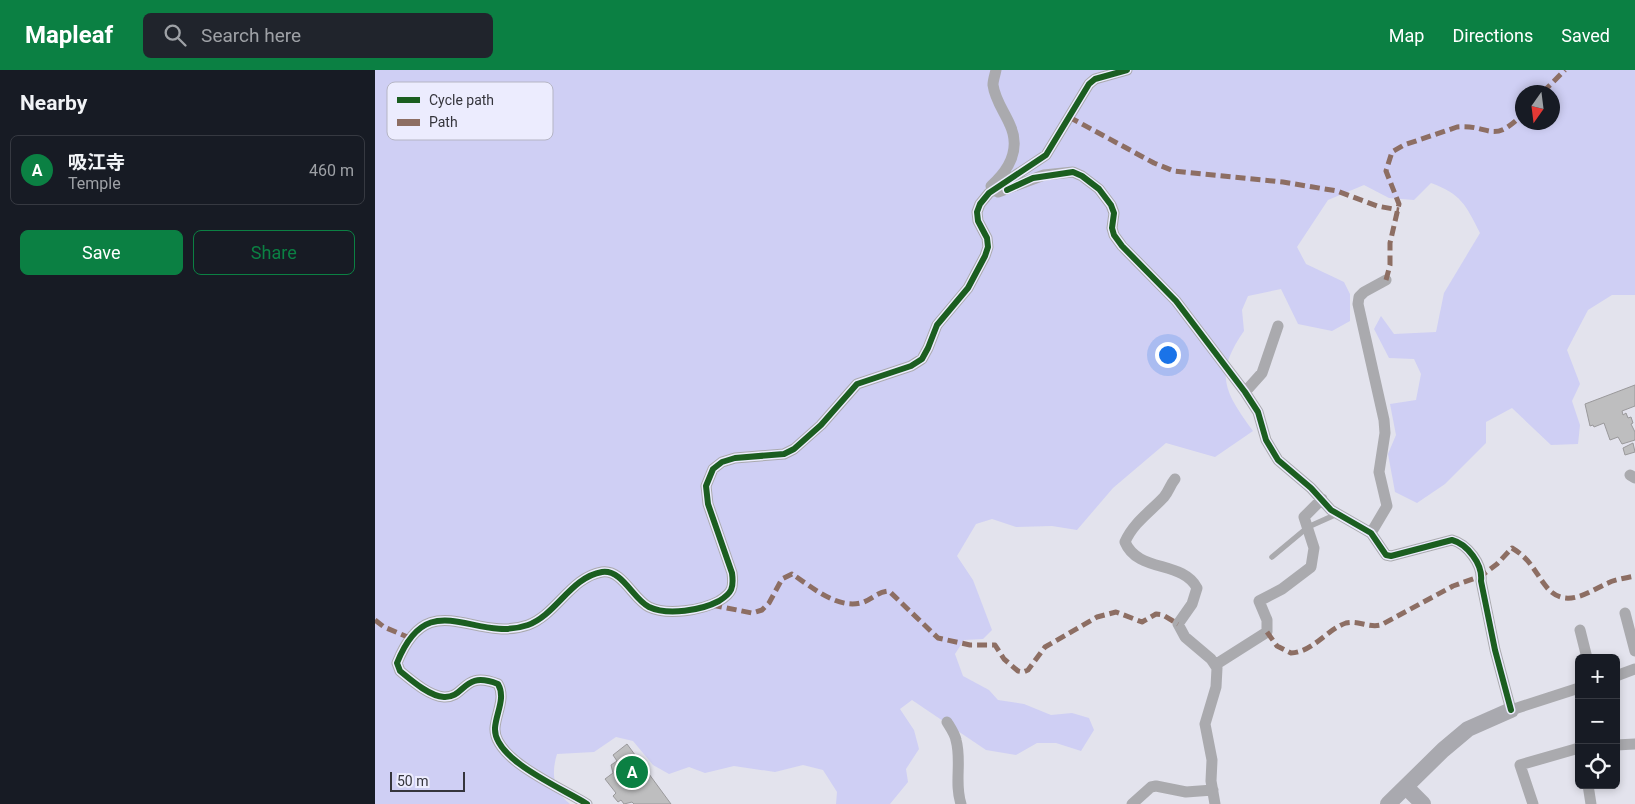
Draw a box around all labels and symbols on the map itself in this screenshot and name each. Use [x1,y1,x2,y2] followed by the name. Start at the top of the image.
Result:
[387,82,553,140] legend
[1515,85,1560,130] north arrow
[429,92,494,108] text: Cycle path
[429,114,458,130] text: Path
[1155,342,1181,368] your location
[616,753,648,791] pin: A
[390,769,465,792] scale bar

